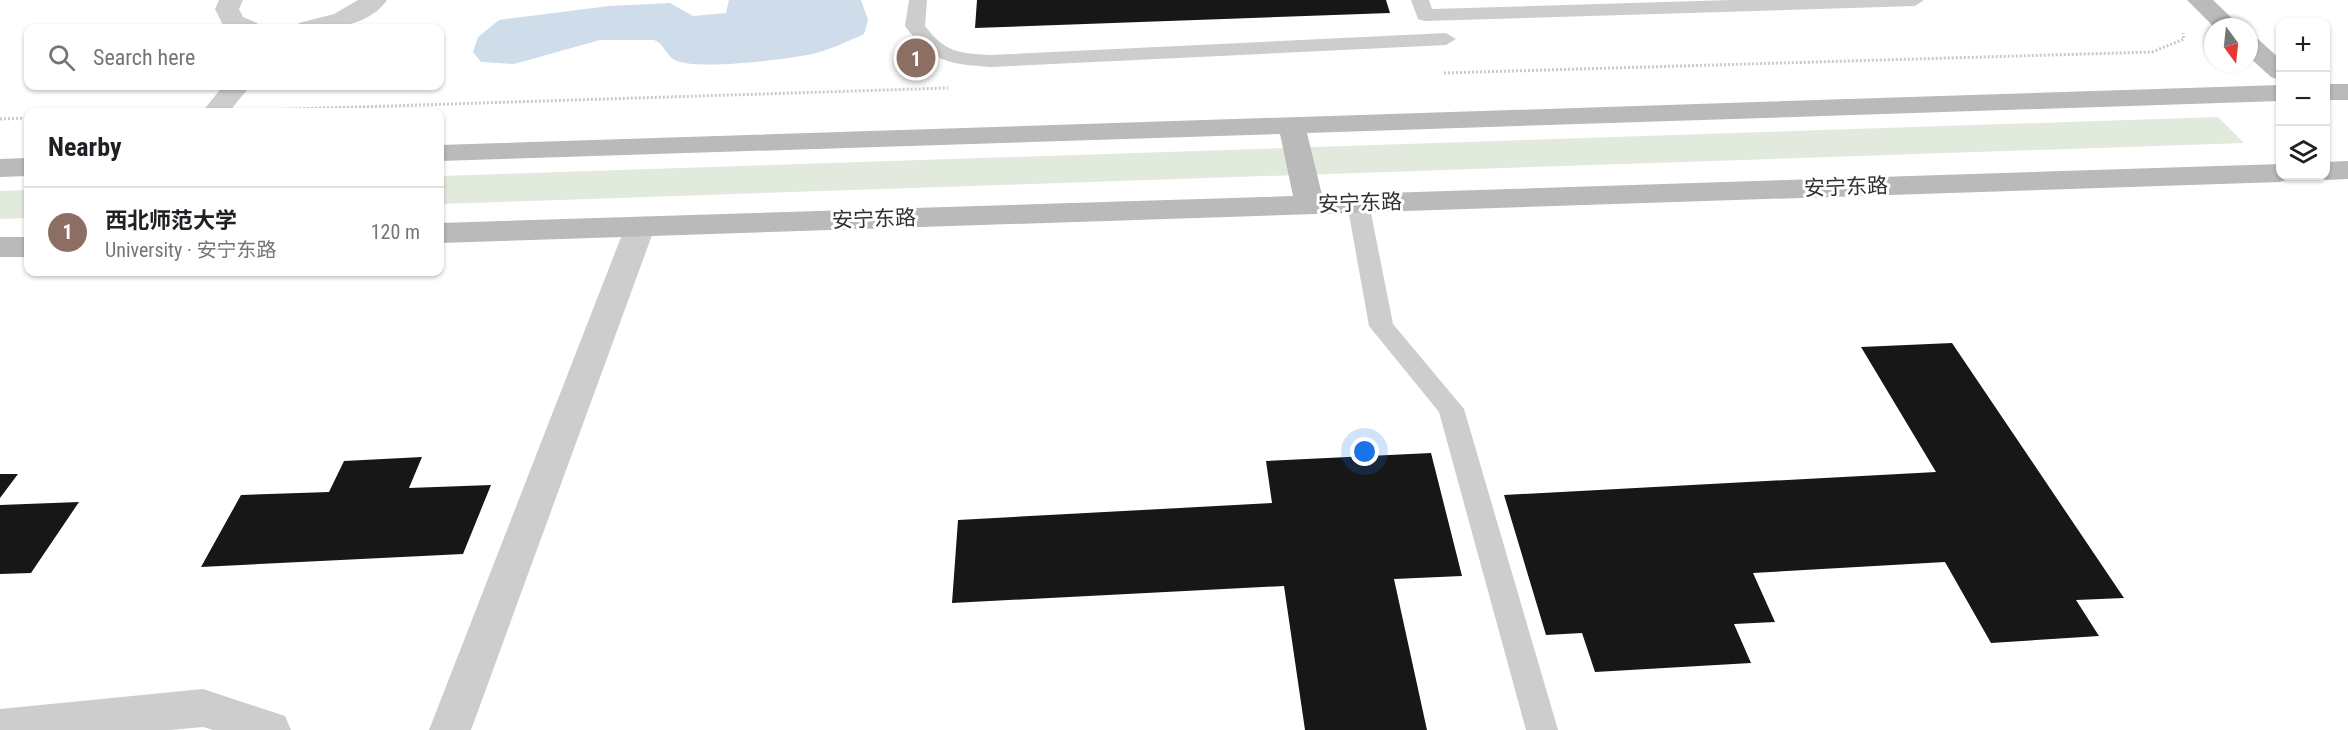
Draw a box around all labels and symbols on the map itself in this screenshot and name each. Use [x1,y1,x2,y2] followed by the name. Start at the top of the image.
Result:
[2204,18,2258,72] north arrow
[896,36,936,80] pin: 1
[1804,174,1888,200] street label: 安宁东路
[1318,190,1402,216] street label: 安宁东路
[832,206,916,232] street label: 安宁东路
[1350,437,1379,466] your location

